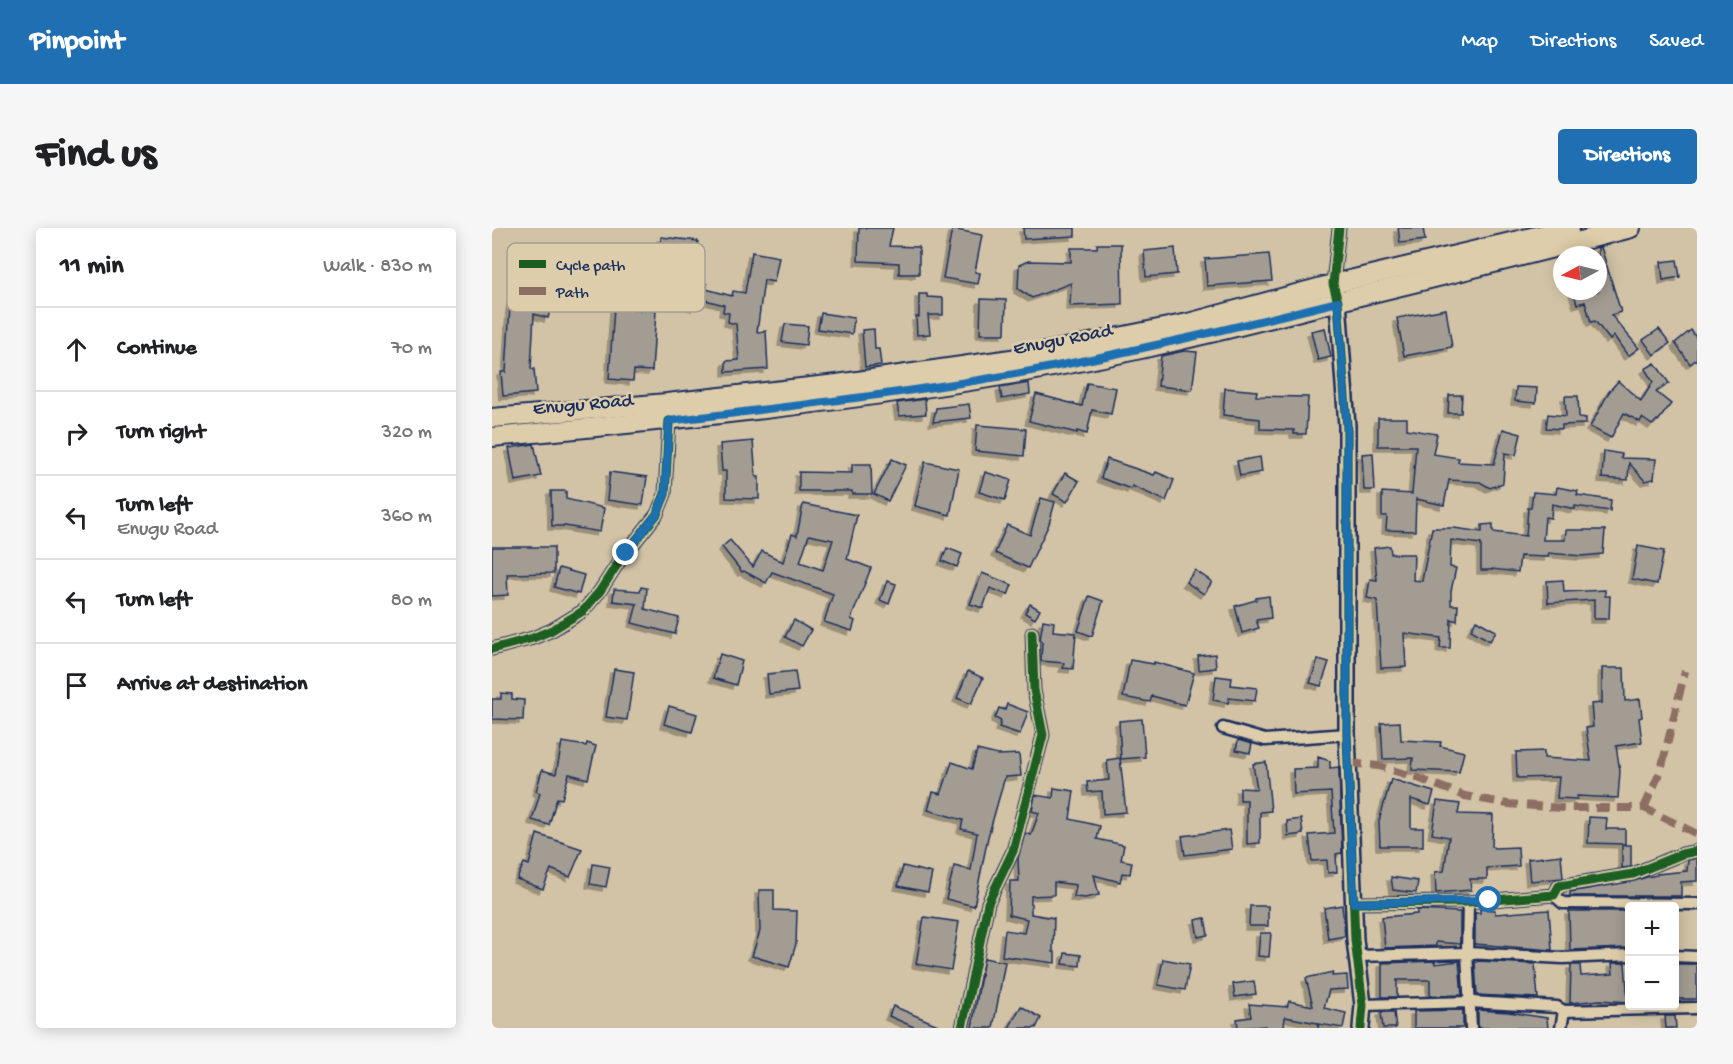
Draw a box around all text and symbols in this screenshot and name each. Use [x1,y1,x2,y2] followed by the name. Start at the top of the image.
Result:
[30,26,124,59] text: Pinpoint
[1461,30,1498,55] text: Map
[1531,30,1616,55] text: Directions
[1649,30,1703,55] text: Saved
[1558,129,1697,184] button: Directions
[36,132,156,181] text: Find us
[507,243,705,312] legend
[1553,246,1607,300] north arrow
[60,252,124,283] text: 11 min
[323,256,432,279] text: Walk · 830 m
[556,258,626,277] text: Cycle path
[555,285,589,304] text: Path
[1011,320,1117,362] street label: Enugu Road
[60,333,93,366] icon: ahead
[117,336,197,362] text: Continue
[391,338,432,361] text: 70 m
[532,390,636,422] street label: Enugu Road
[60,417,93,450] icon: right
[117,420,205,446] text: Turn right
[382,422,432,445] text: 320 m
[117,493,191,519] text: Turn left
[60,501,93,534] icon: left
[381,506,432,529] text: 360 m
[117,519,218,542] text: Enugu Road
[612,539,638,565] route end
[60,585,93,618] icon: left
[117,588,191,614] text: Turn left
[391,590,432,613] text: 80 m
[60,669,93,702] icon: arrive
[117,672,307,698] text: Arrive at destination
[1475,886,1501,912] route start
[1625,902,1679,1010] map controls
[1625,902,1679,956] button: +
[1625,956,1679,1010] button: −

